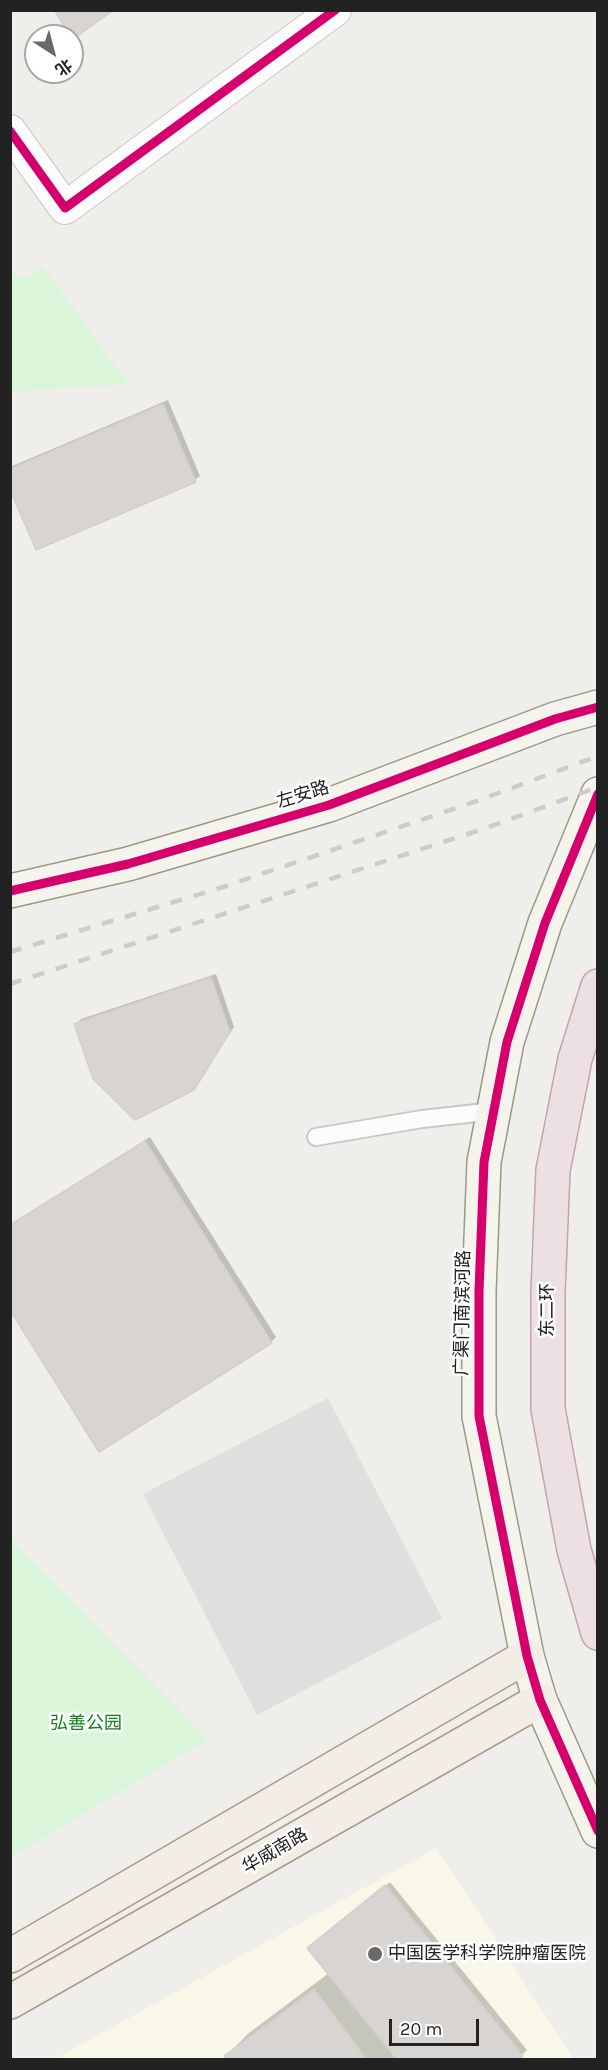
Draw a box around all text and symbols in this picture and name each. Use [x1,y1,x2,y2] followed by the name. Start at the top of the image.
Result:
[24,24,84,84] north arrow
[52,55,76,80] text: 北
[274,777,332,813] street label: 左安路
[451,1250,475,1376] street label: 广渠门南滨河路
[537,1283,559,1337] street label: 东二环
[50,1713,122,1735] park label: 弘善公园
[238,1824,312,1878] street label: 华威南路
[388,1943,586,1965] place label: 中国医学科学院肿瘤医院
[366,1945,384,1963] marker: 中国医学科学院肿瘤医院
[392,2007,482,2045] scale bar
[400,2018,442,2040] text: 20 m

